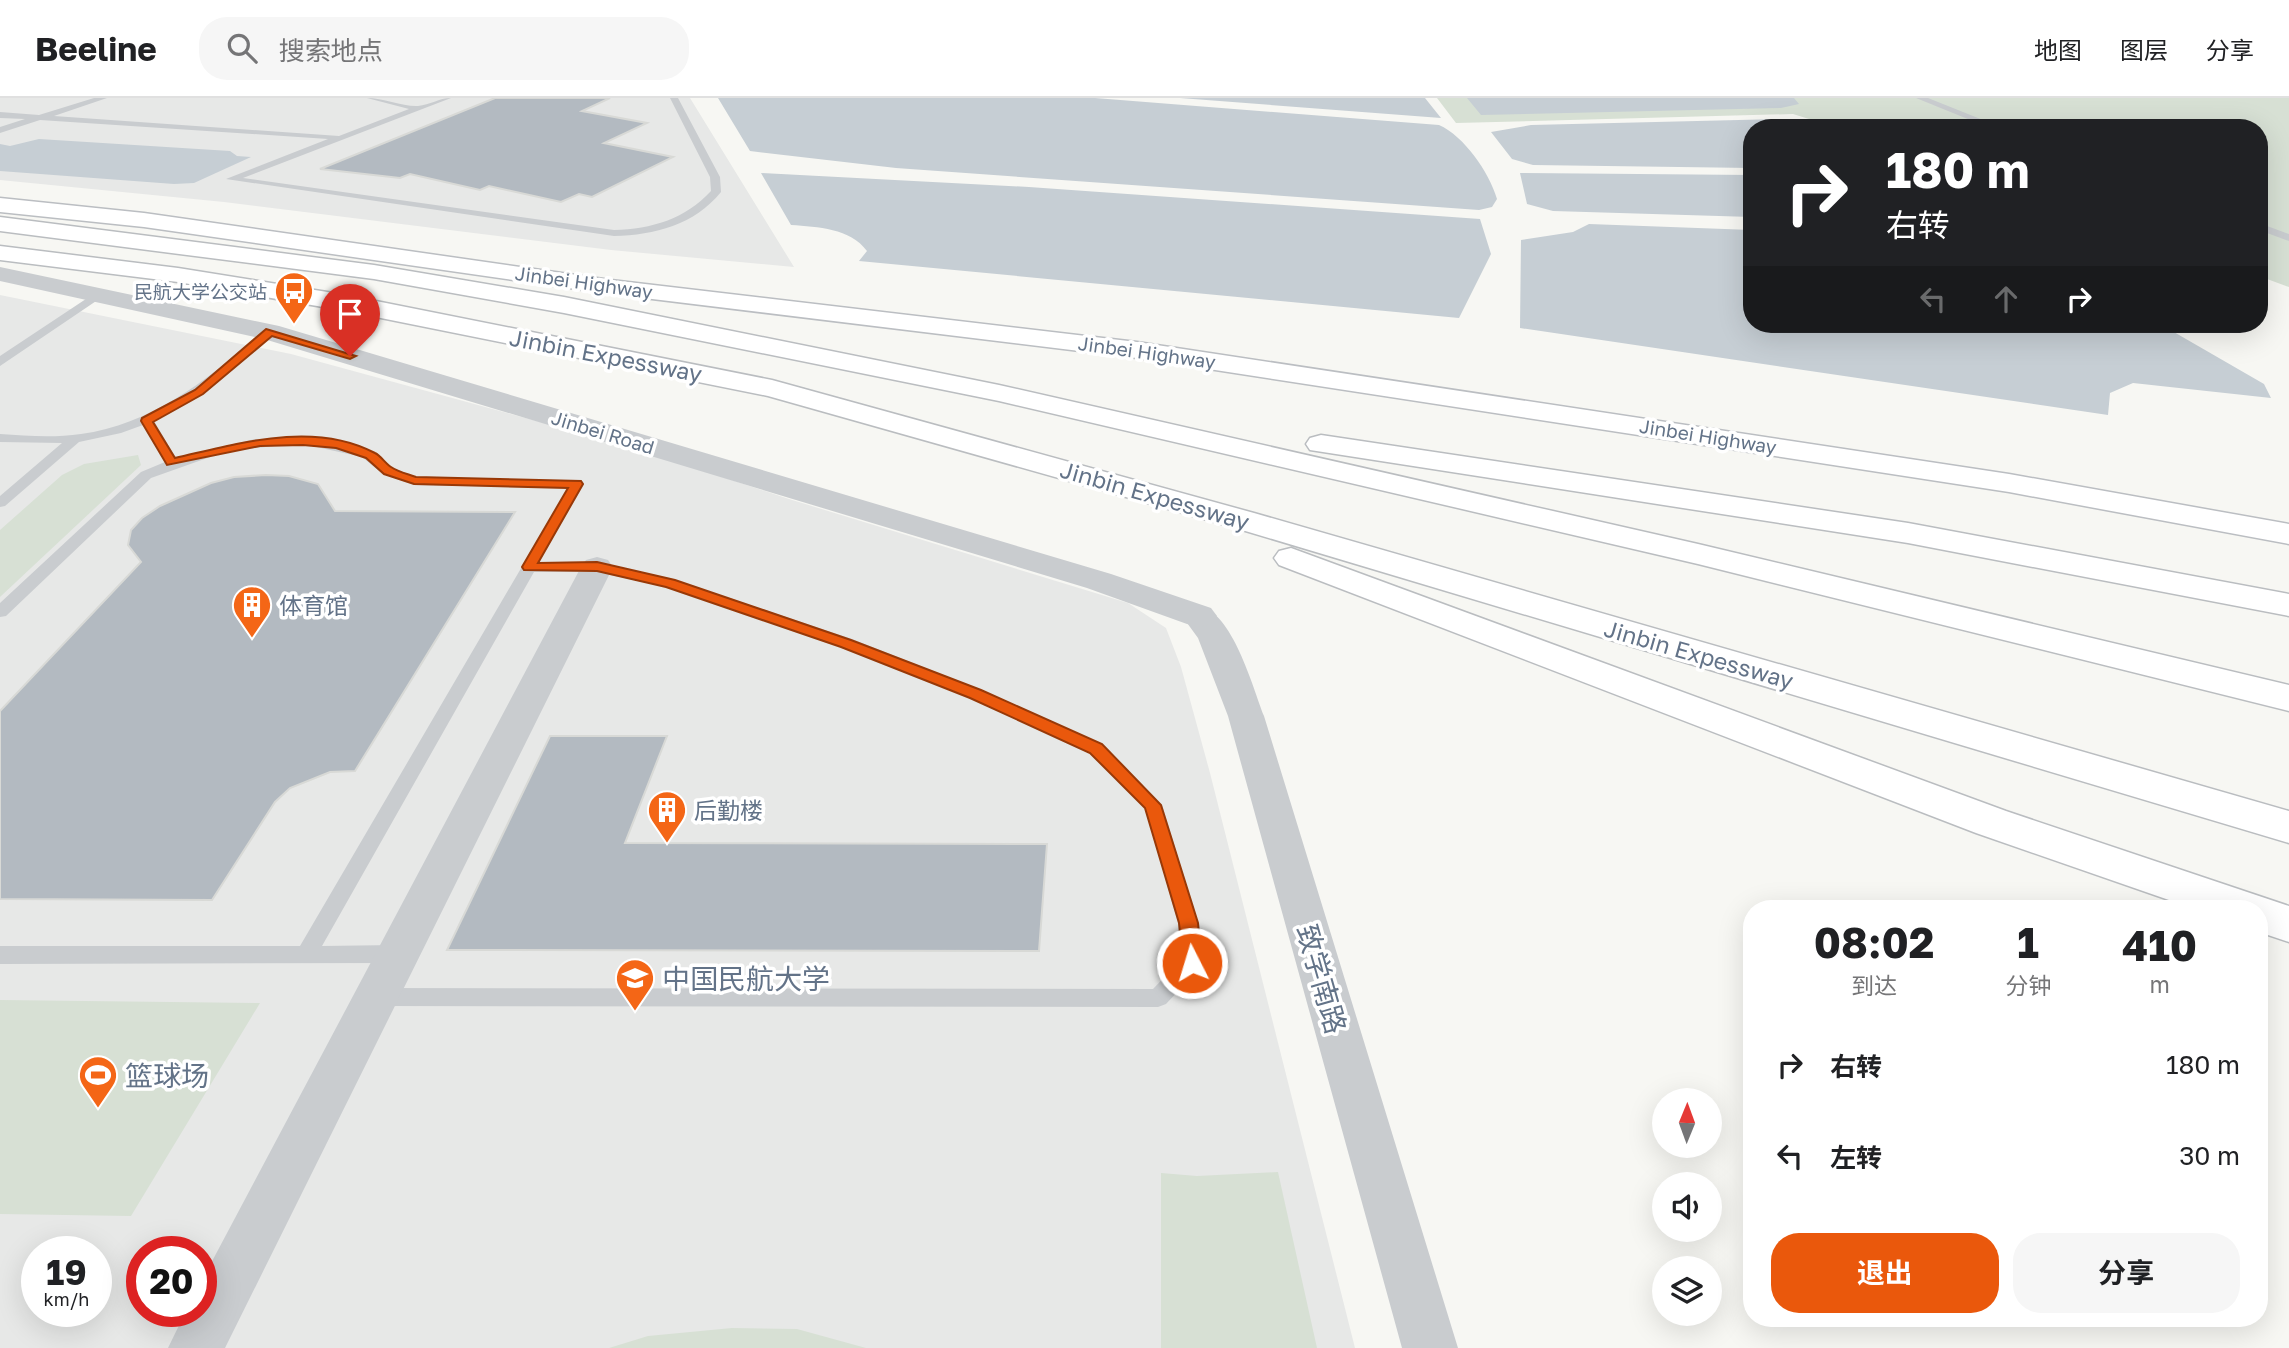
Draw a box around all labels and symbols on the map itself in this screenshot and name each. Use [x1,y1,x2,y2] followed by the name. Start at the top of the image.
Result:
[514,261,655,303] street label: Jinbei Highway
[273,270,315,325] bus stop icon: 民航大学公交站
[134,280,267,303] place label: 民航大学公交站
[320,284,380,356] pin
[507,323,705,387] street label: Jinbin Expessway
[1077,331,1218,373] street label: Jinbei Highway
[549,405,657,459] street label: Jinbei Road
[1638,414,1779,458] street label: Jinbei Highway
[1057,455,1253,535] street label: Jinbin Expessway
[231,584,273,639] building icon: 体育馆
[279,591,348,619] place label: 体育馆
[1601,614,1797,694] street label: Jinbin Expessway
[646,789,688,844] building icon: 后勤楼
[694,796,763,824] place label: 后勤楼
[1291,921,1353,1037] street label: 致学南路
[1155,926,1229,1000] position arrow
[614,957,656,1012] school or university icon: 中国民航大学
[662,962,830,995] place label: 中国民航大学
[77,1054,119,1109] sports icon: 篮球场
[125,1059,209,1092] place label: 篮球场
[1652,1088,1722,1158] north arrow
[126,1236,217,1327] speed limit sign: 20

